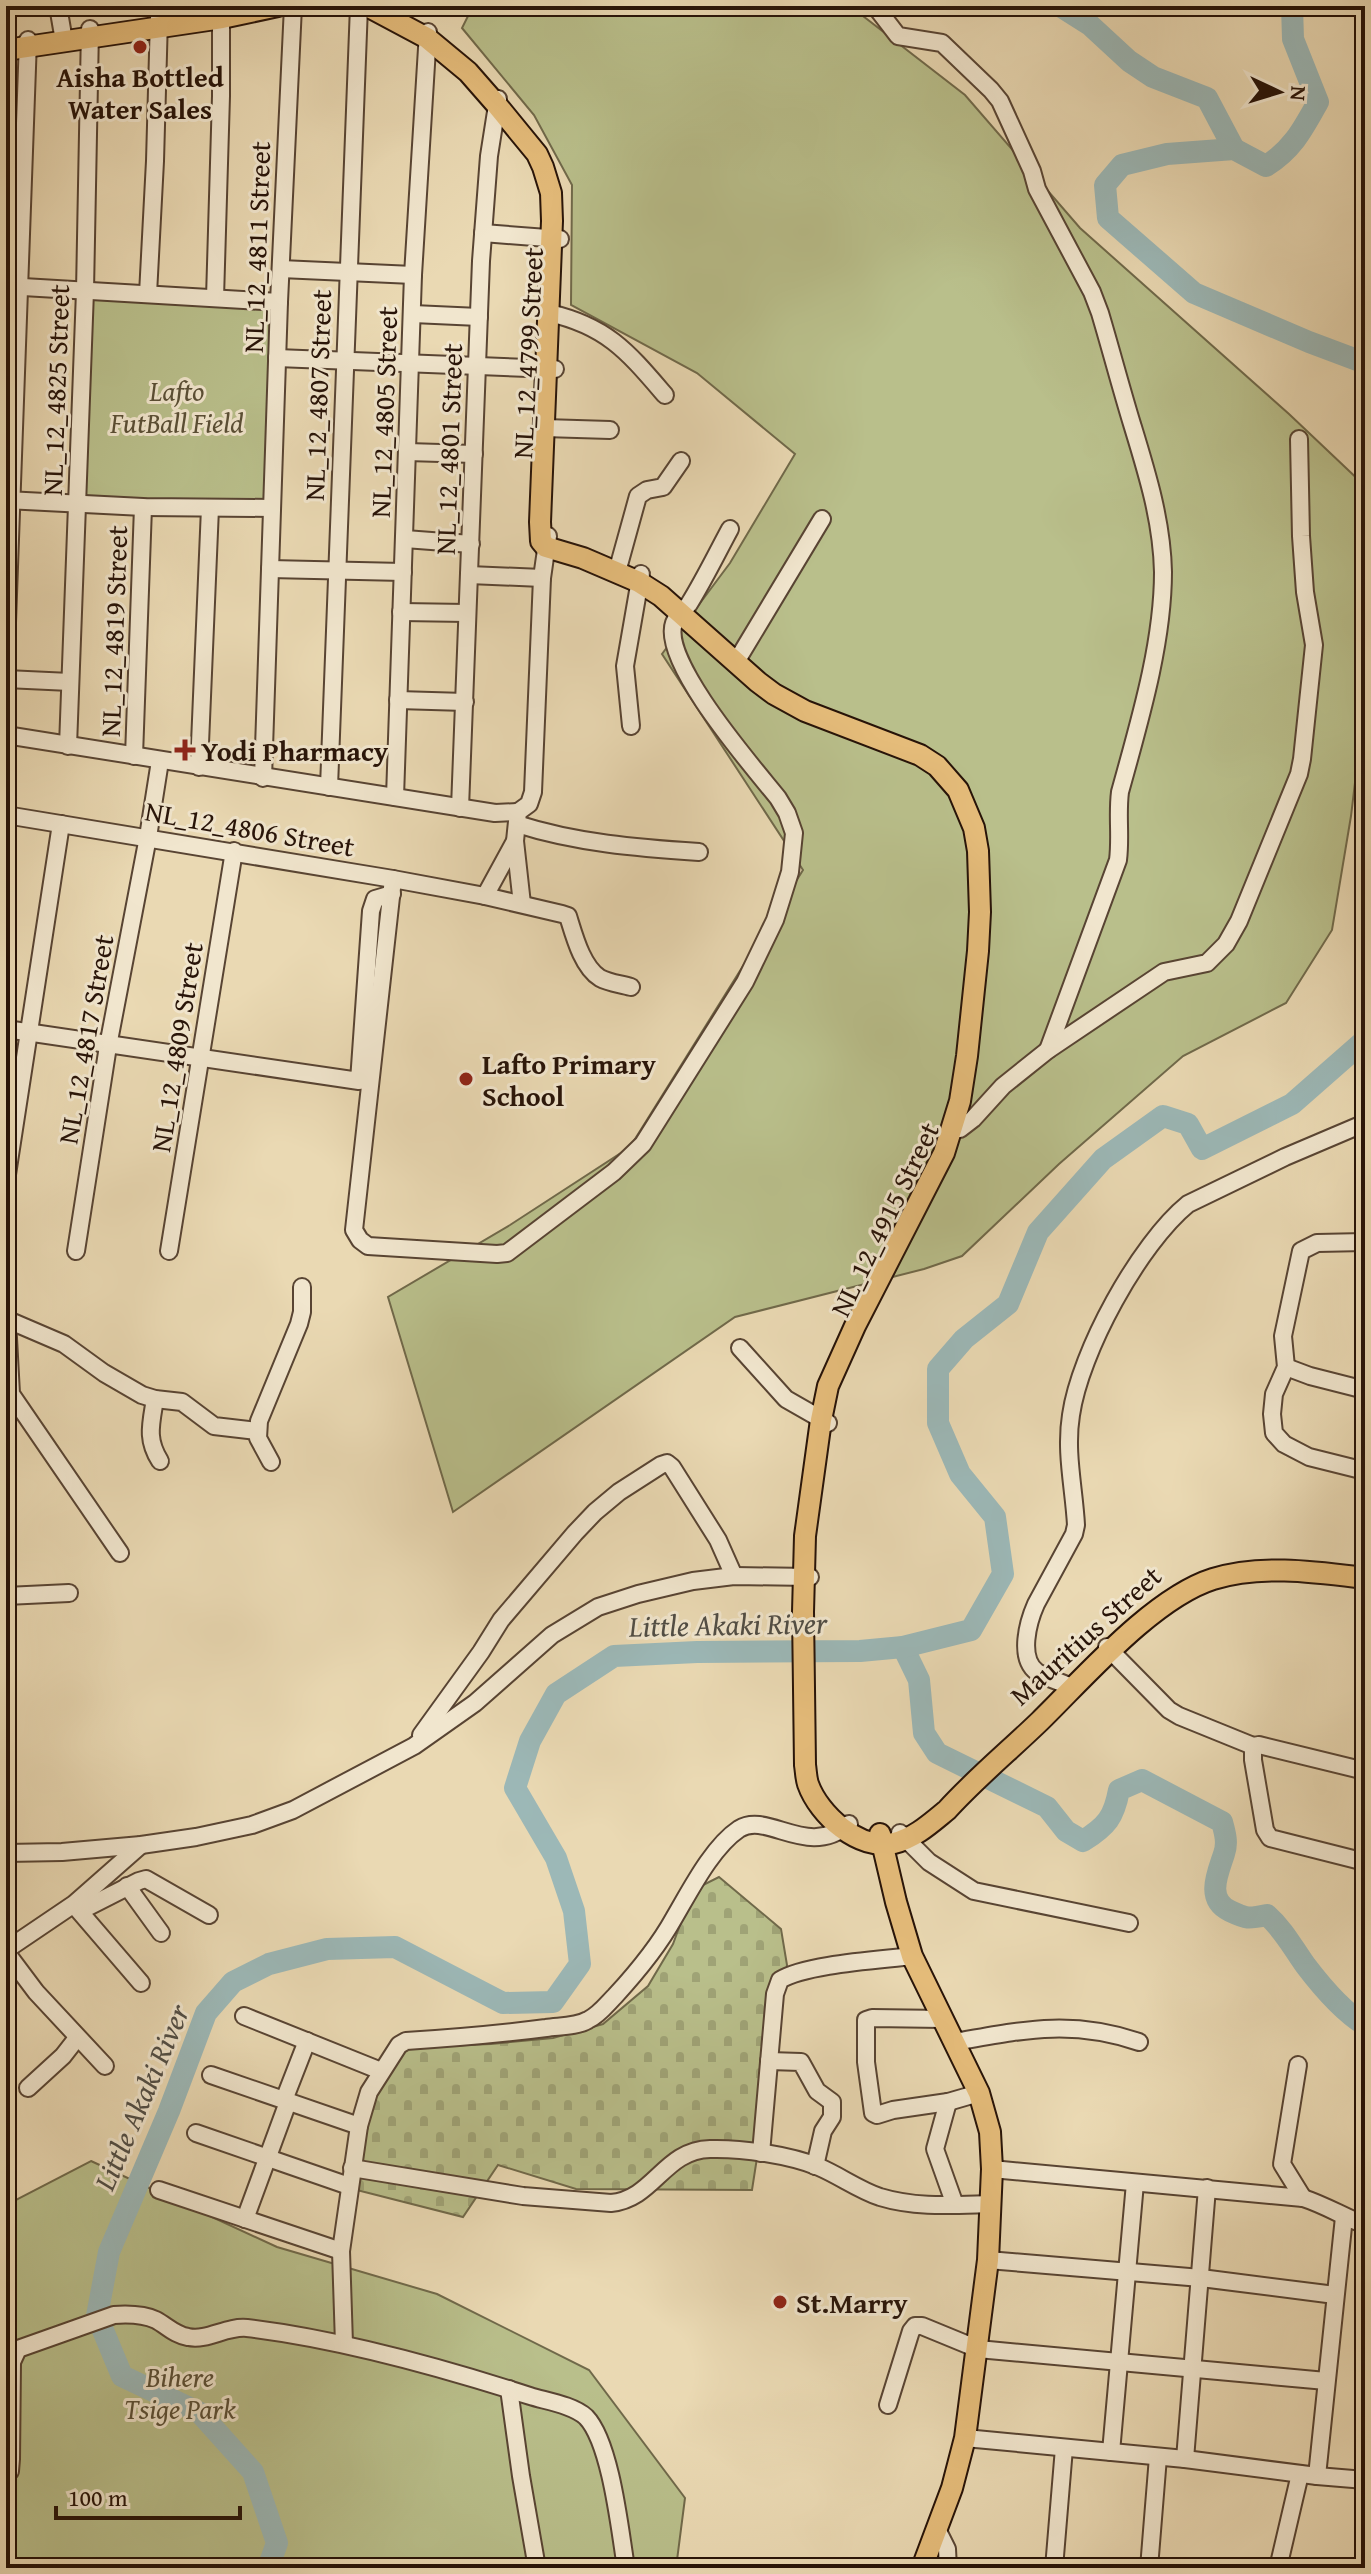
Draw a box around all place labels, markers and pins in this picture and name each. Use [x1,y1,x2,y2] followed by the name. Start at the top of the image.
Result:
[131,38,149,56] marker: Aisha Bottled Water Sales
[56,56,225,129] place label: Aisha Bottled Water Sales
[201,730,389,771] place label: Yodi Pharmacy
[176,741,194,759] marker: Yodi Pharmacy
[482,1043,656,1116] place label: Lafto Primary School
[457,1070,475,1088] marker: Lafto Primary School
[796,2282,908,2323] place label: St.Marry
[771,2293,789,2311] marker: St.Marry

